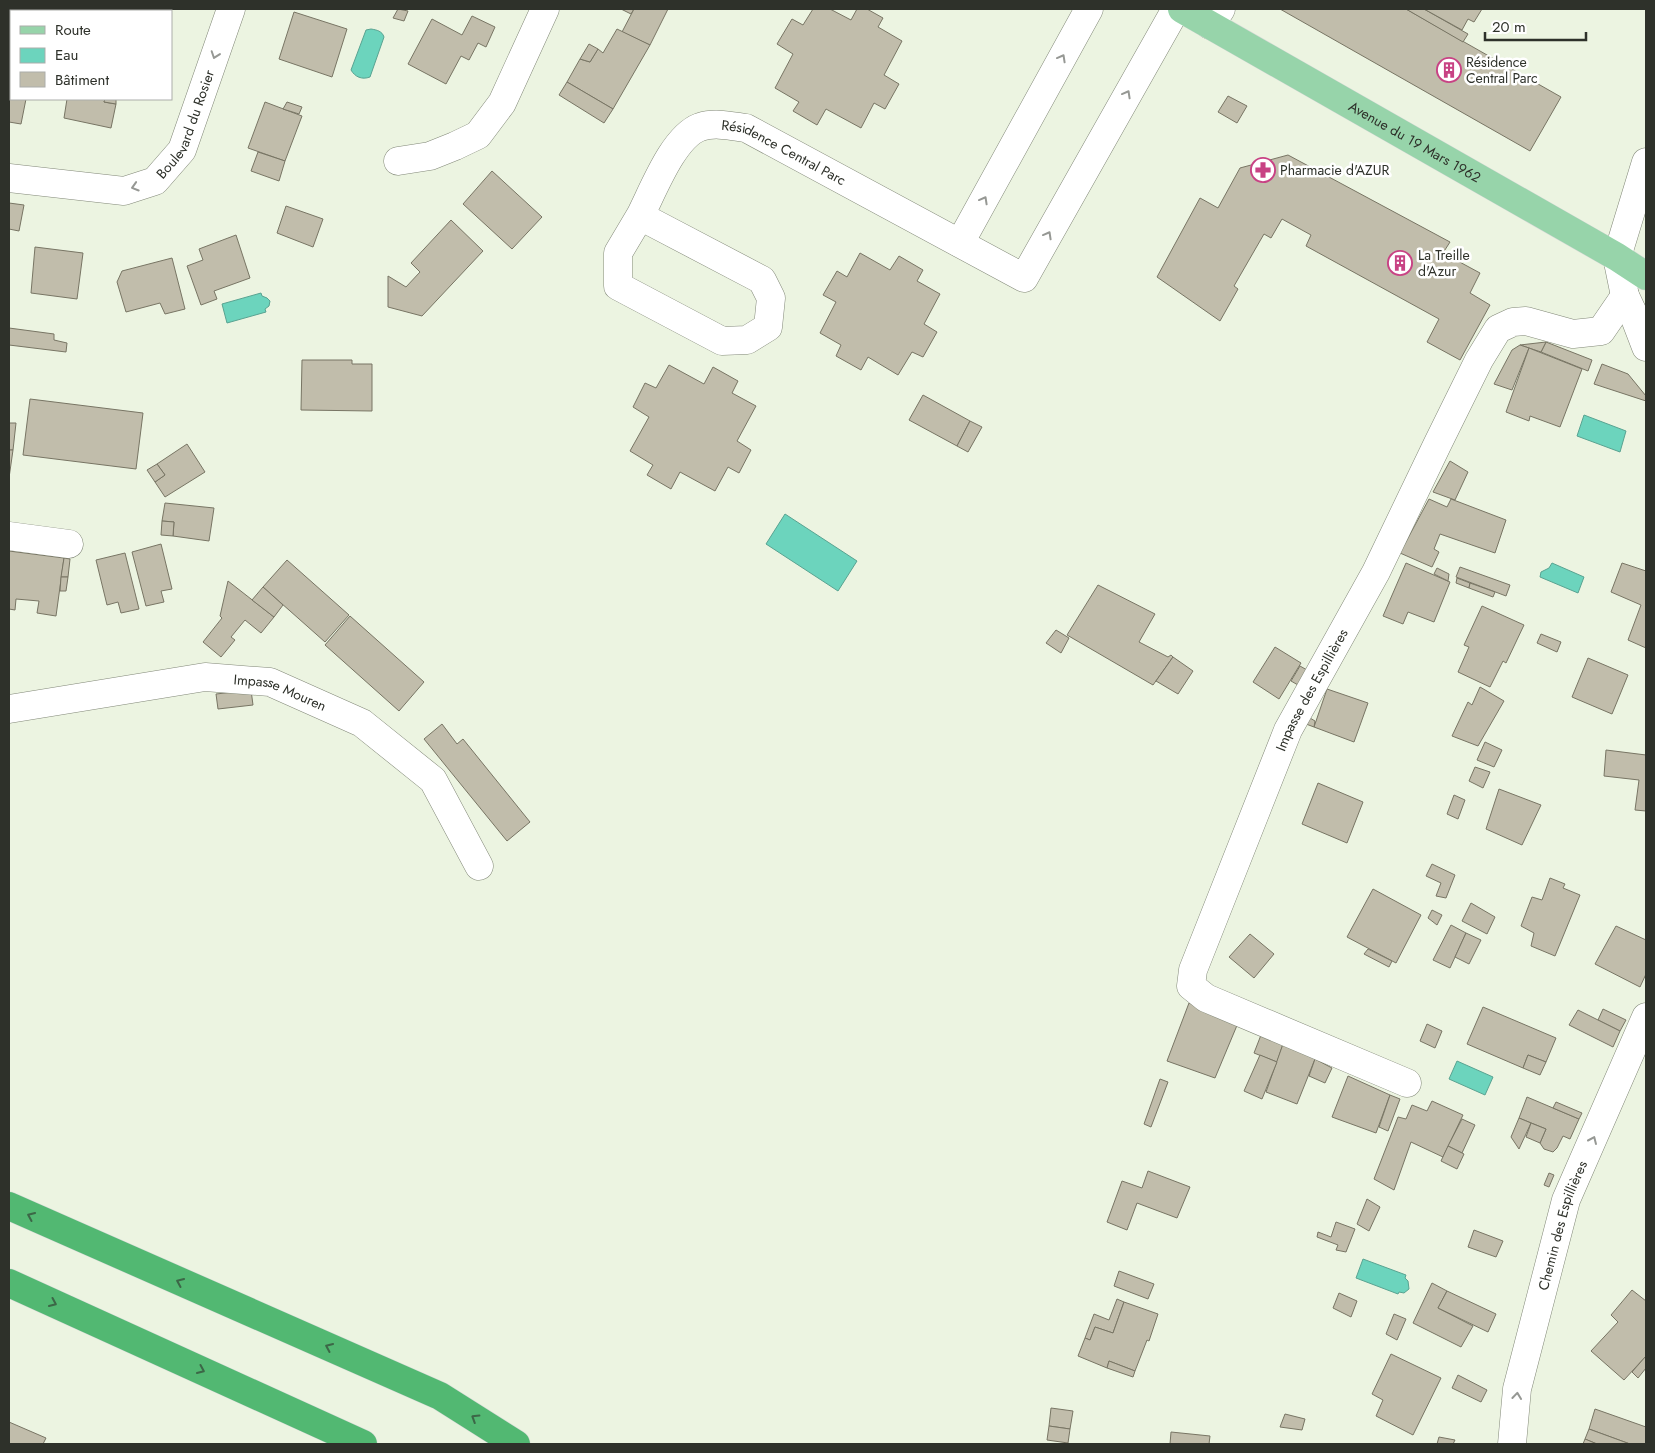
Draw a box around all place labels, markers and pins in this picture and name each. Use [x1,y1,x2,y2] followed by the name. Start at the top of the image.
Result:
[1466,52,1538,88] place label: Résidence Central Parc
[1436,57,1462,83] building icon: Résidence Central Parc
[1250,157,1276,183] pharmacy icon: Pharmacie d'AZUR
[1280,160,1389,180] place label: Pharmacie d'AZUR
[1418,245,1470,281] place label: La Treille d'Azur
[1387,250,1413,276] building icon: La Treille d'Azur

